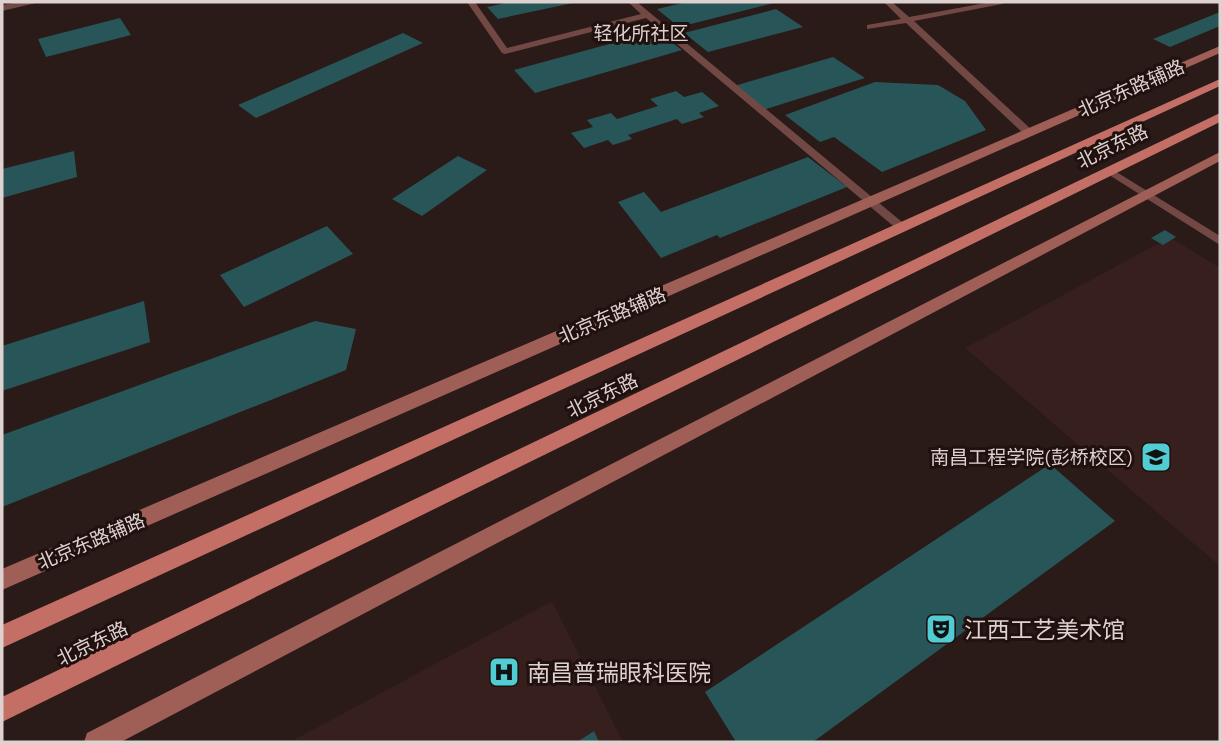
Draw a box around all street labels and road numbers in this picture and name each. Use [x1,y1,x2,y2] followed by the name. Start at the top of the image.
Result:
[1074,54,1188,122] street label: 北京东路辅路
[1073,119,1151,173] street label: 北京东路
[555,282,669,348] street label: 北京东路辅路
[563,368,641,422] street label: 北京东路
[34,508,148,574] street label: 北京东路辅路
[53,616,131,670] street label: 北京东路

